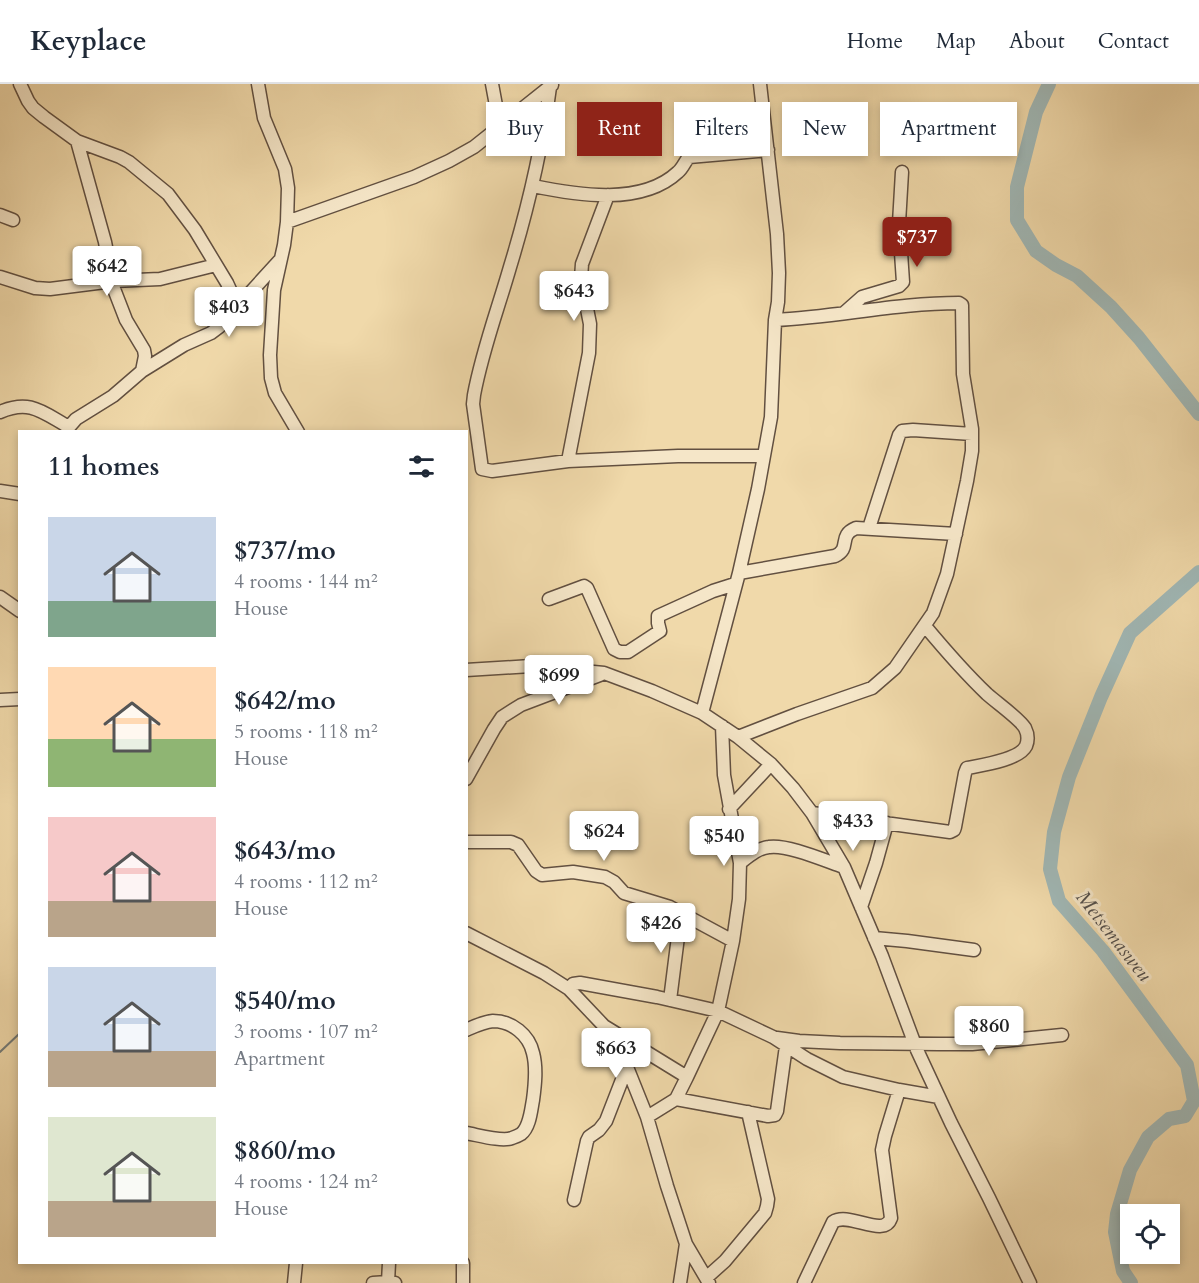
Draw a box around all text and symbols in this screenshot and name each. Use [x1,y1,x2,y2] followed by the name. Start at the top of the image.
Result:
[30,22,147,60] text: Keyplace
[847,27,903,56] text: Home
[936,27,976,56] text: Map
[1009,27,1065,56] text: About
[1098,27,1169,56] text: Contact
[486,102,565,156] chip: Buy
[577,102,662,156] chip: Rent
[674,102,770,156] chip: Filters
[782,102,868,156] chip: New
[880,102,1017,156] chip: Apartment
[881,217,953,268] pin: $737
[897,223,937,250] text: $737
[71,246,143,297] pin: $642
[87,252,127,279] text: $642
[538,271,610,322] pin: $643
[554,277,594,304] text: $643
[193,287,265,338] pin: $403
[209,293,249,320] text: $403
[48,449,159,484] text: 11 homes
[405,450,438,483] icon: filters
[234,533,336,568] text: $737/mo
[96,541,168,613] icon: home
[234,568,378,595] text: 4 rooms · 144 m²
[234,595,288,622] text: House
[523,655,595,706] pin: $699
[539,661,579,688] text: $699
[234,683,336,718] text: $642/mo
[96,691,168,763] icon: home
[234,718,378,745] text: 5 rooms · 118 m²
[234,745,288,772] text: House
[817,801,889,852] pin: $433
[833,807,873,834] text: $433
[568,811,640,862] pin: $624
[688,816,760,867] pin: $540
[584,817,624,844] text: $624
[704,822,744,849] text: $540
[234,833,336,868] text: $643/mo
[96,841,168,913] icon: home
[234,868,378,895] text: 4 rooms · 112 m²
[1070,885,1158,987] water label: Metsemasweu
[234,895,288,922] text: House
[625,903,697,954] pin: $426
[641,909,681,936] text: $426
[234,983,336,1018] text: $540/mo
[96,991,168,1063] icon: home
[953,1006,1025,1057] pin: $860
[969,1012,1009,1039] text: $860
[234,1018,378,1045] text: 3 rooms · 107 m²
[580,1028,652,1079] pin: $663
[596,1034,636,1061] text: $663
[234,1045,325,1072] text: Apartment
[234,1133,336,1168] text: $860/mo
[96,1141,168,1213] icon: home
[234,1168,378,1195] text: 4 rooms · 124 m²
[234,1195,288,1222] text: House
[1120,1204,1180,1264] map controls
[1120,1204,1180,1264] button: locate

